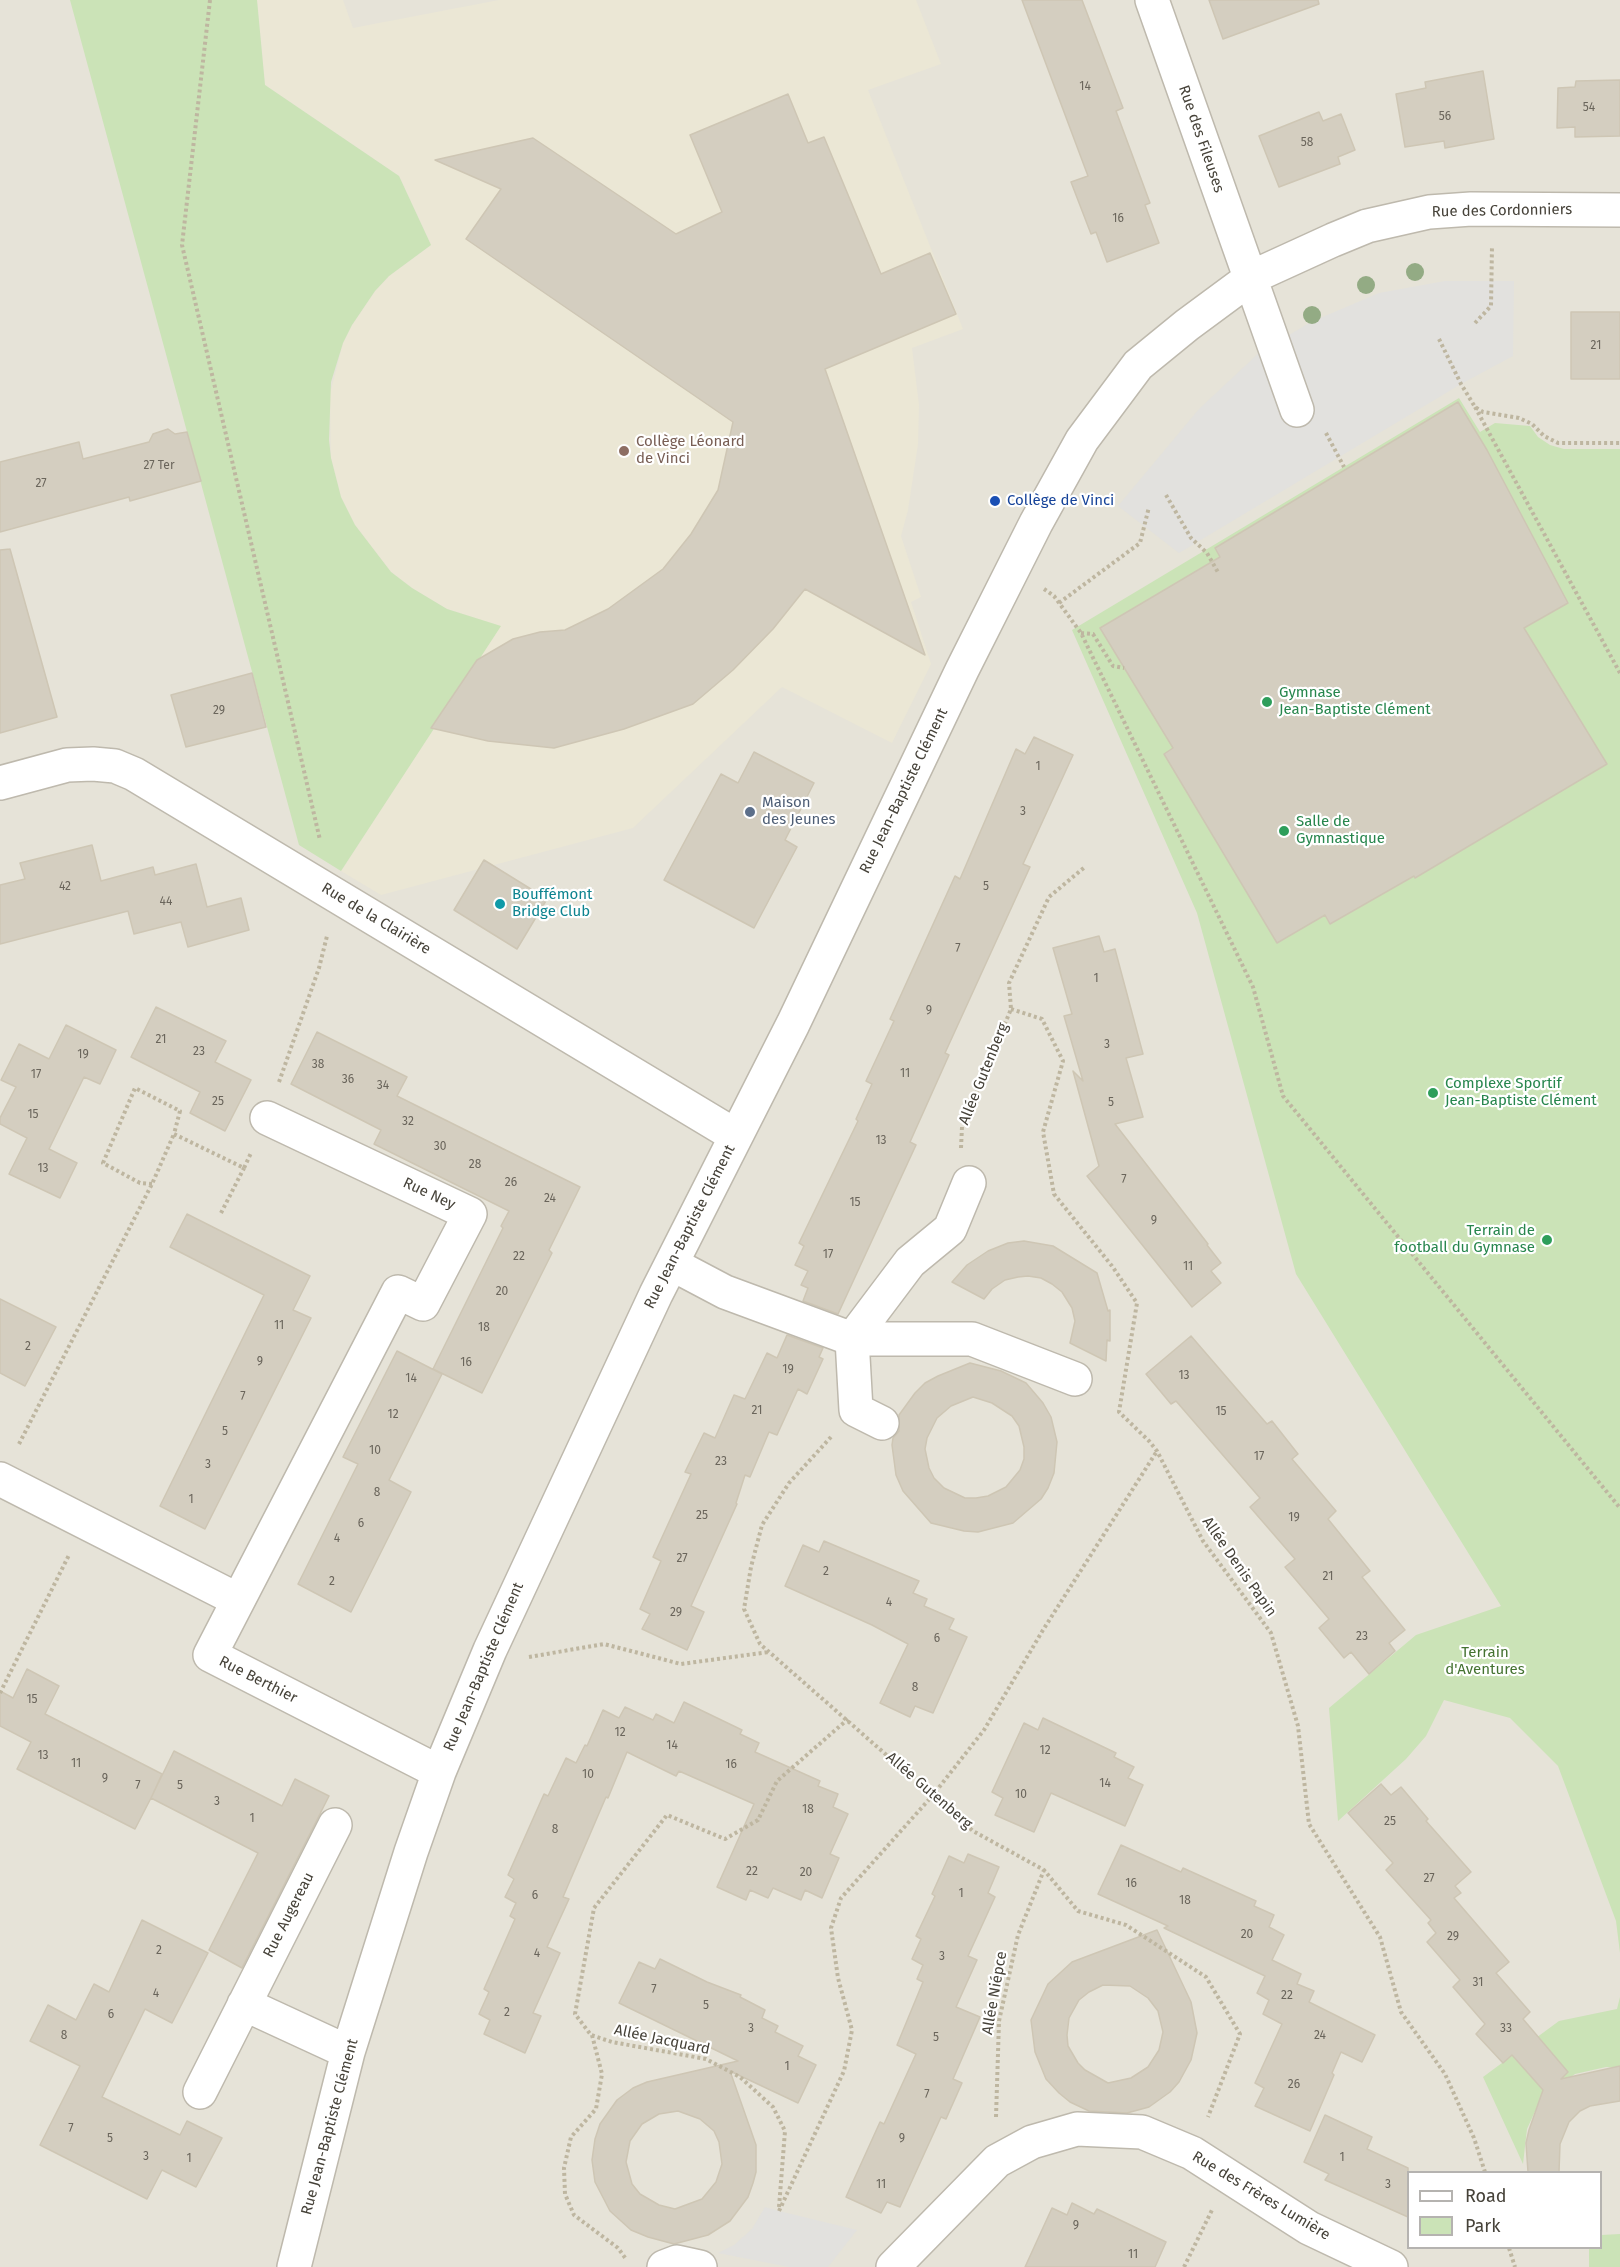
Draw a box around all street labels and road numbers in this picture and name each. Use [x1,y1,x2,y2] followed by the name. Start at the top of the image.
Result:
[1174,83,1228,195] street label: Rue des Fileuses
[1432,201,1572,221] street label: Rue des Cordonniers
[856,705,952,877] street label: Rue Jean-Baptiste Clément
[318,879,434,959] street label: Rue de la Clairière
[955,1020,1013,1128] street label: Allée Gutenberg
[641,1142,739,1312] street label: Rue Jean-Baptiste Clément
[400,1174,458,1214] street label: Rue Ney
[1198,1514,1280,1620] street label: Allée Denis Papin
[440,1580,528,1754] street label: Rue Jean-Baptiste Clément
[216,1653,300,1707] street label: Rue Berthier
[882,1749,976,1833] street label: Allée Gutenberg
[260,1869,318,1961] street label: Rue Augereau
[979,1950,1011,2036] street label: Allée Niépce
[612,2021,712,2059] street label: Allée Jacquard
[298,2037,362,2217] street label: Rue Jean-Baptiste Clément
[1189,2148,1333,2244] street label: Rue des Frères Lumière

